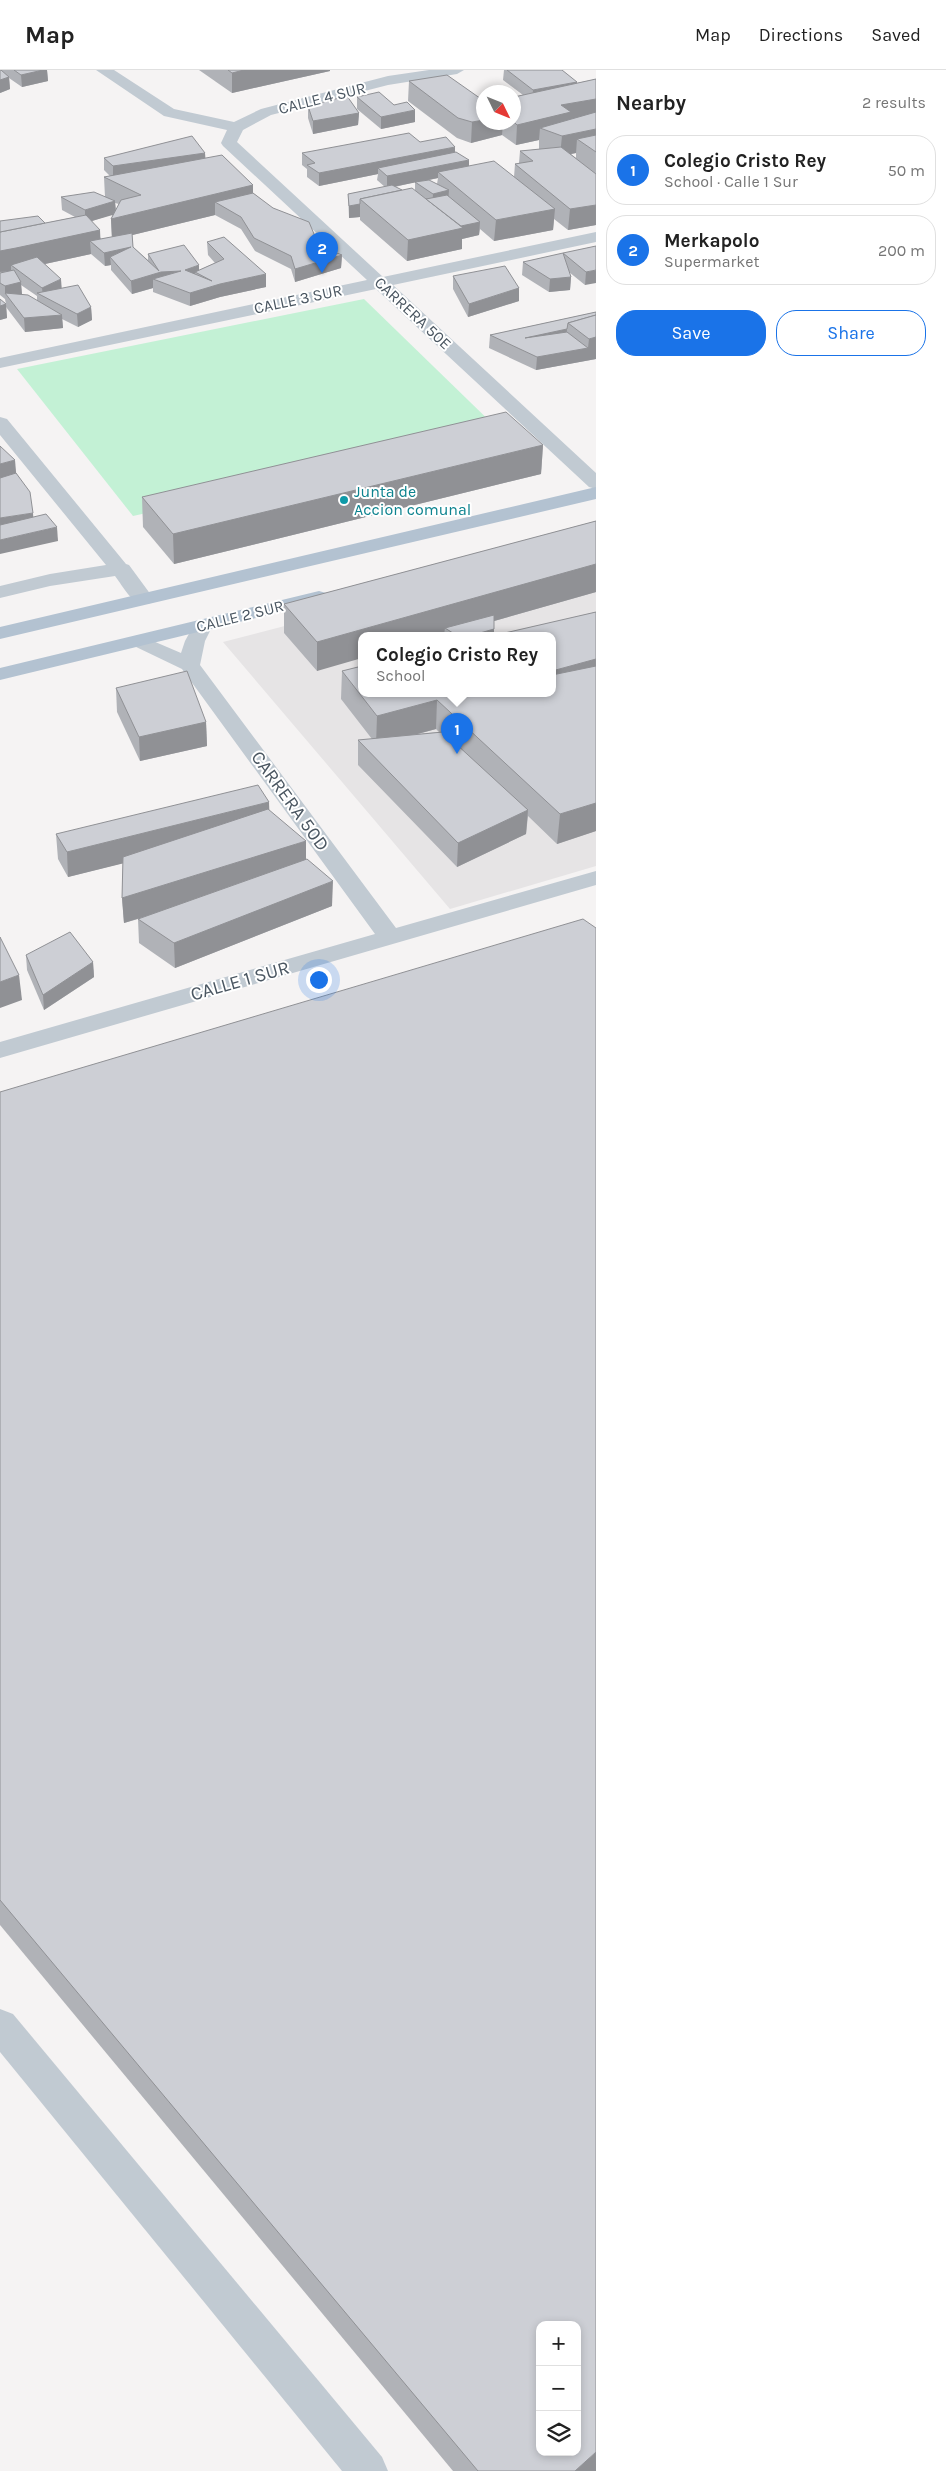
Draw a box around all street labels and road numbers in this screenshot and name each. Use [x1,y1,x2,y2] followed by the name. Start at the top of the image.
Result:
[276,78,368,118] street label: CALLE 4 SUR
[371,273,455,353] street label: CARRERA 50E
[252,280,344,318] street label: CALLE 3 SUR
[194,596,286,636] street label: CALLE 2 SUR
[246,747,334,855] street label: CARRERA 50D
[188,956,292,1006] street label: CALLE 1 SUR

